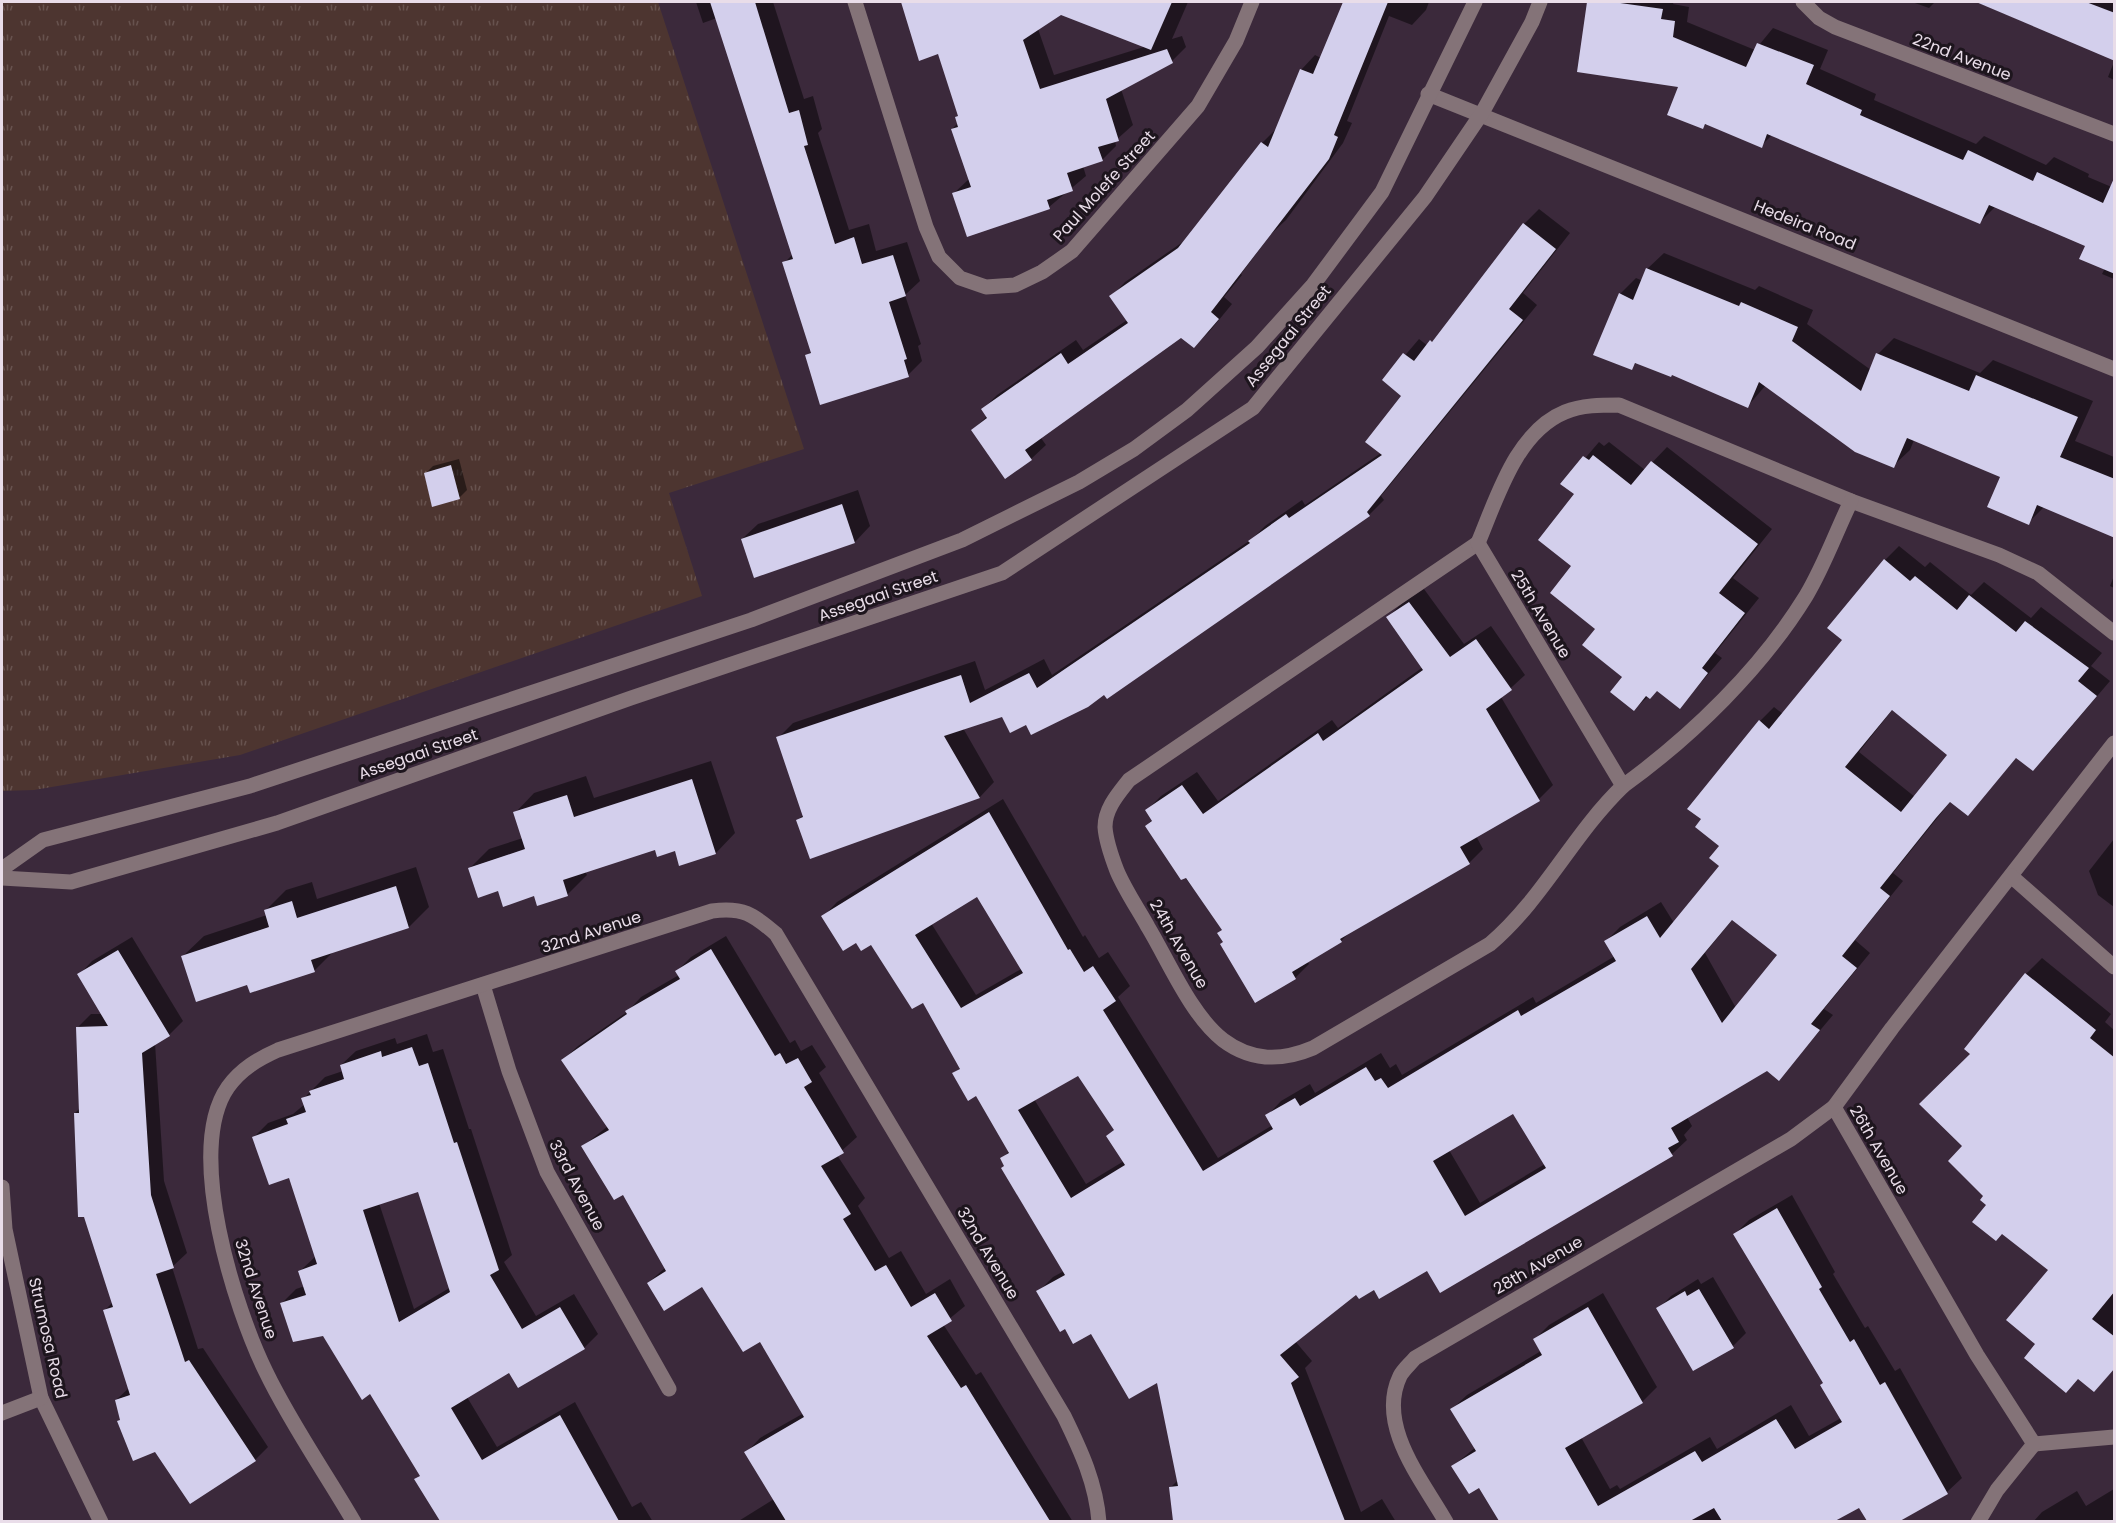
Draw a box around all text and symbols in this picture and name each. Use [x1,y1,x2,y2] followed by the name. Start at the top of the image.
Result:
[1909,28,2015,86] street label: 22nd Avenue
[1048,125,1160,247] street label: Paul Molefe Street
[1750,194,1860,256] street label: Hedeira Road
[1240,280,1336,392] street label: Assegaai Street
[815,565,941,627] street label: Assegaai Street
[1505,565,1577,663] street label: 25th Avenue
[355,723,481,785] street label: Assegaai Street
[1144,895,1214,993] street label: 24th Avenue
[538,905,644,959] street label: 32nd Avenue
[1844,1101,1914,1199] street label: 26th Avenue
[543,1135,611,1235] street label: 33rd Avenue
[951,1202,1025,1304] street label: 32nd Avenue
[1489,1230,1587,1300] street label: 28th Avenue
[229,1236,283,1342] street label: 32nd Avenue
[23,1275,73,1401] street label: Strumosa Road

